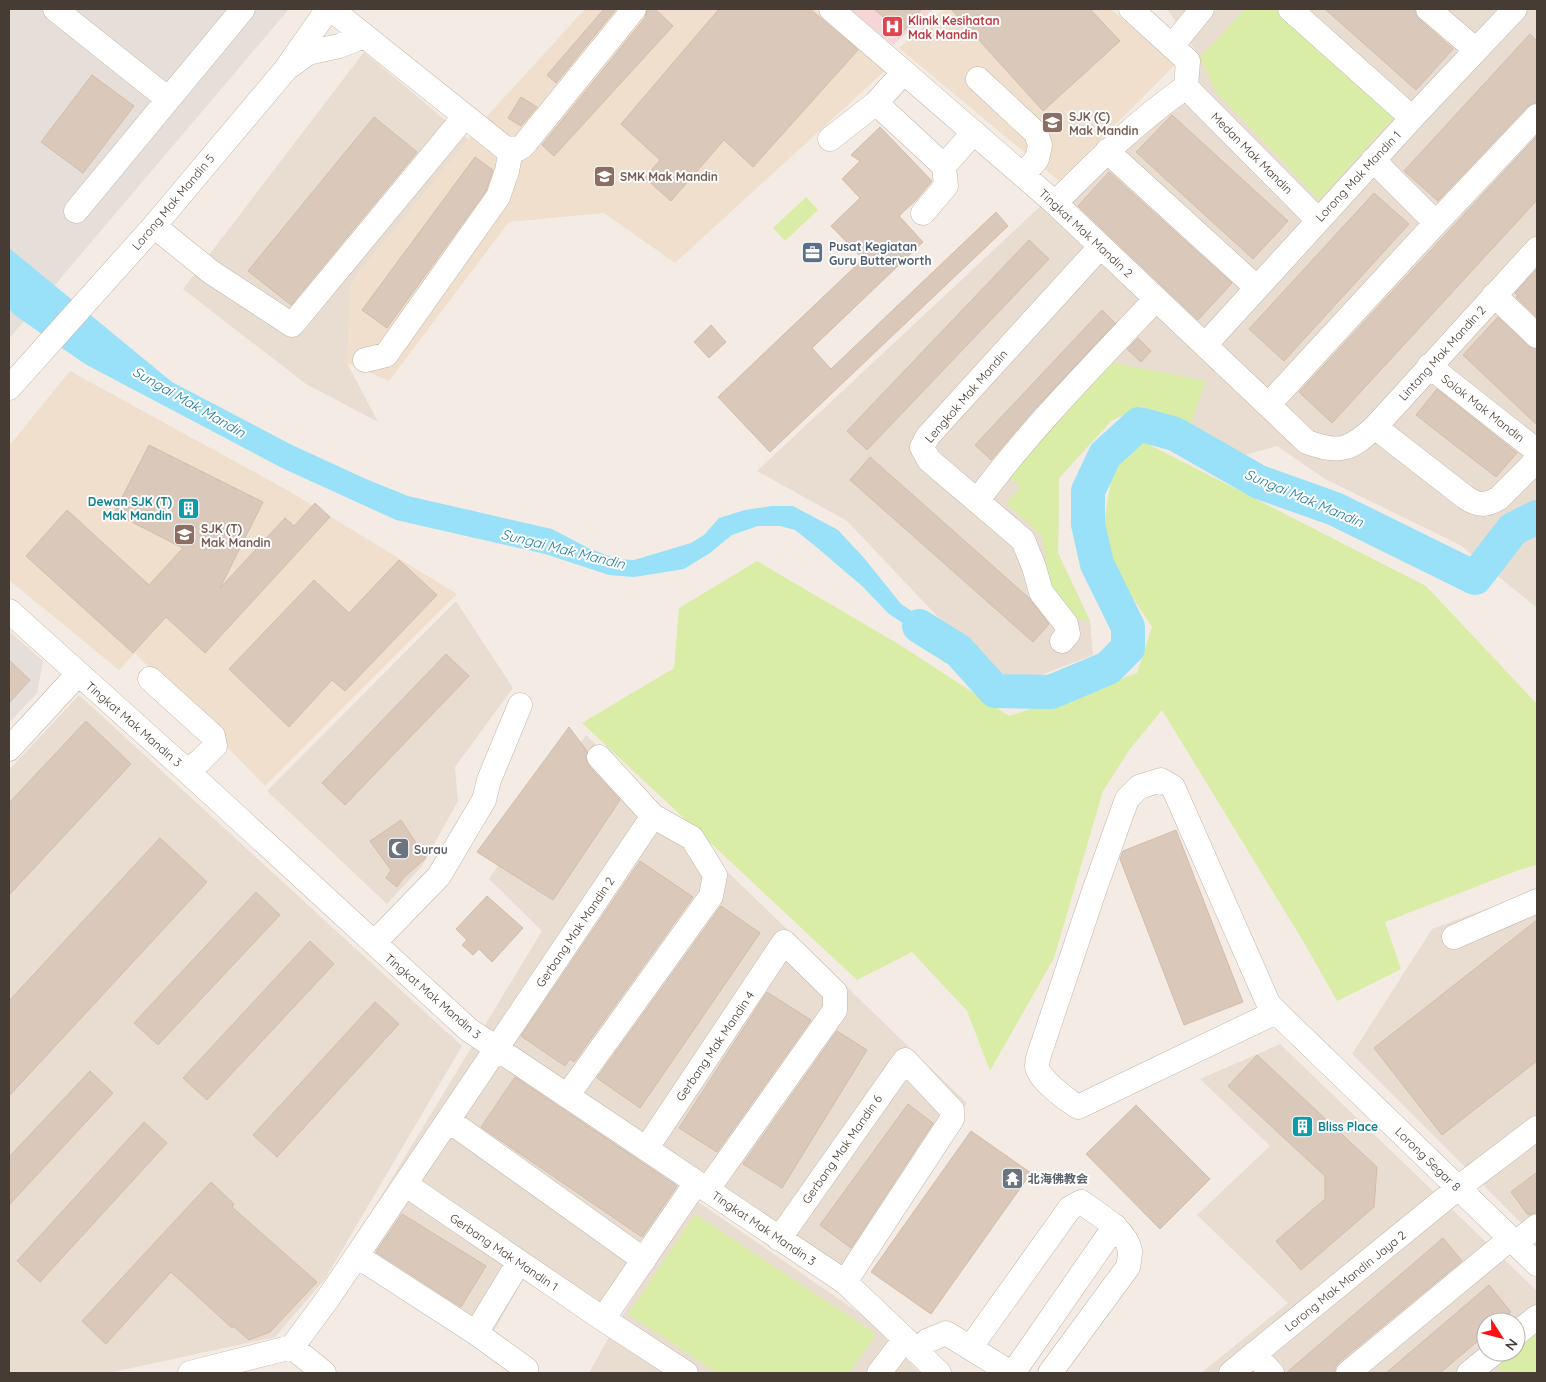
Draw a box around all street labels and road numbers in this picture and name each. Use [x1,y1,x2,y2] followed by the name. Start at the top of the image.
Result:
[1208,109,1296,197] street label: Medan Mak Mandin
[1312,128,1404,224] street label: Lorong Mak Mandin 1
[129,151,217,253] street label: Lorong Mak Mandin 5
[1036,186,1136,281] street label: Tingkat Mak Mandin 2
[1395,302,1489,404] street label: Lintang Mak Mandin 2
[921,346,1011,446] street label: Lengkok Mak Mandin
[1438,371,1528,445] street label: Solok Mak Mandin
[83,678,185,770] street label: Tingkat Mak Mandin 3
[533,874,618,990] street label: Gerbang Mak Mandin 2
[382,950,484,1042] street label: Tingkat Mak Mandin 3
[673,988,757,1104] street label: Gerbang Mak Mandin 4
[799,1091,886,1206] street label: Gerbang Mak Mandin 6
[1392,1124,1464,1194] street label: Lorong Segar 8
[709,1188,819,1268] street label: Tingkat Mak Mandin 3
[447,1210,561,1294] street label: Gerbang Mak Mandin 1
[1281,1227,1409,1335] street label: Lorong Mak Mandin Jaya 2

